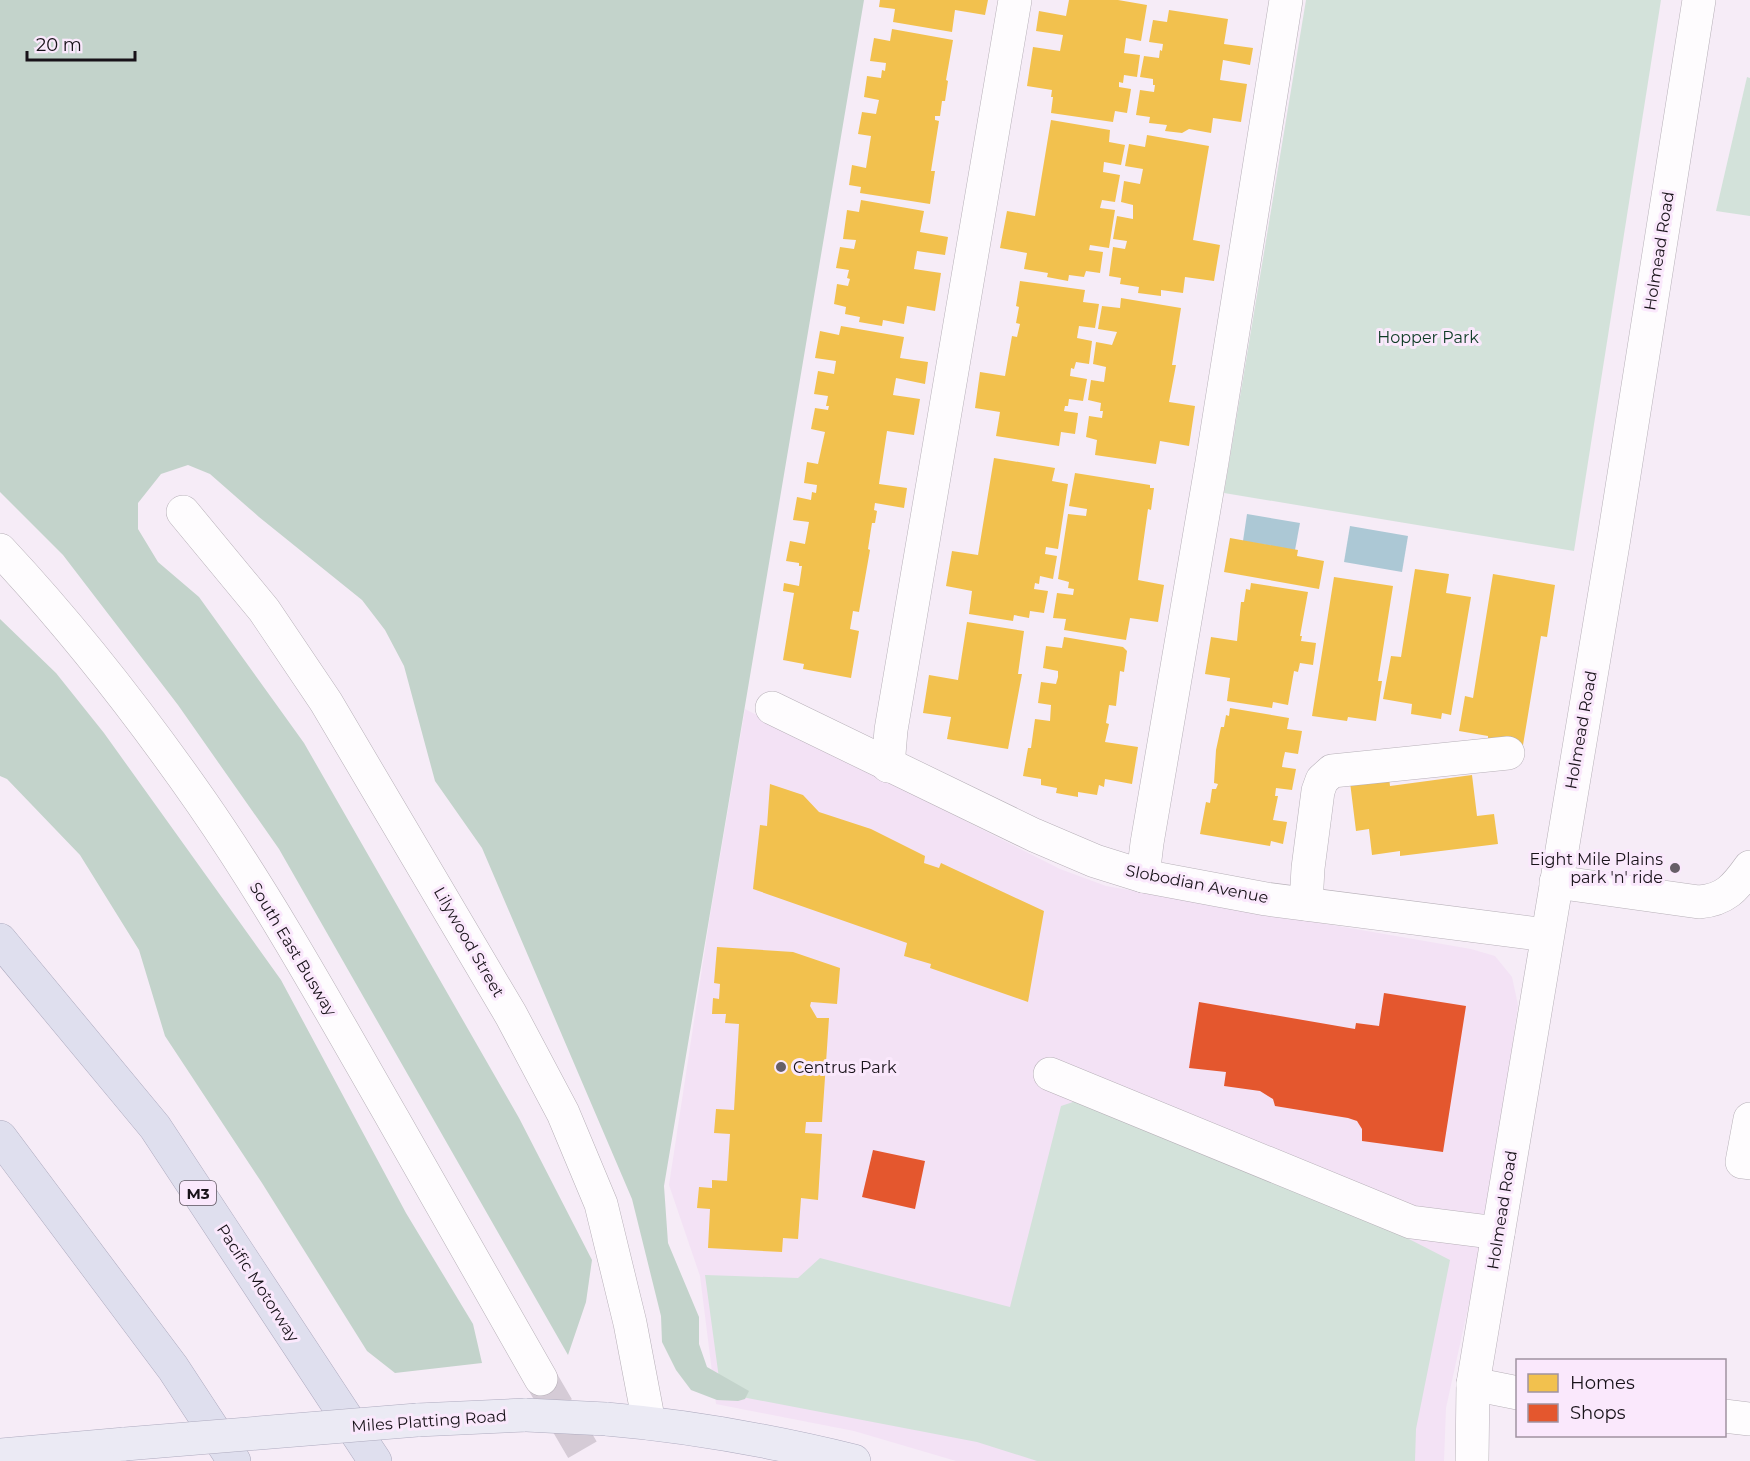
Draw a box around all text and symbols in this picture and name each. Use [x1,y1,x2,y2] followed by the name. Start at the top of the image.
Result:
[27,24,135,62] scale bar
[36,34,82,56] text: 20 m
[1640,190,1678,312] street label: Holmead Road
[1377,328,1479,347] park label: Hopper Park
[1561,669,1601,791] street label: Holmead Road
[1530,850,1663,887] place label: Eight Mile Plains park 'n' ride
[1124,861,1270,907] street label: Slobodian Avenue
[1668,861,1682,875] marker: Eight Mile Plains park 'n' ride
[246,879,341,1020] street label: South East Busway
[430,884,508,1001] street label: Lilywood Street
[793,1058,897,1077] place label: Centrus Park
[774,1060,788,1074] marker: Centrus Park
[1483,1149,1521,1271] street label: Holmead Road
[180,1181,216,1205] road number: M3
[213,1221,303,1346] street label: Pacific Motorway
[1516,1359,1726,1437] legend
[1570,1372,1635,1394] text: Homes
[1570,1402,1626,1424] text: Shops
[351,1406,507,1436] street label: Miles Platting Road

